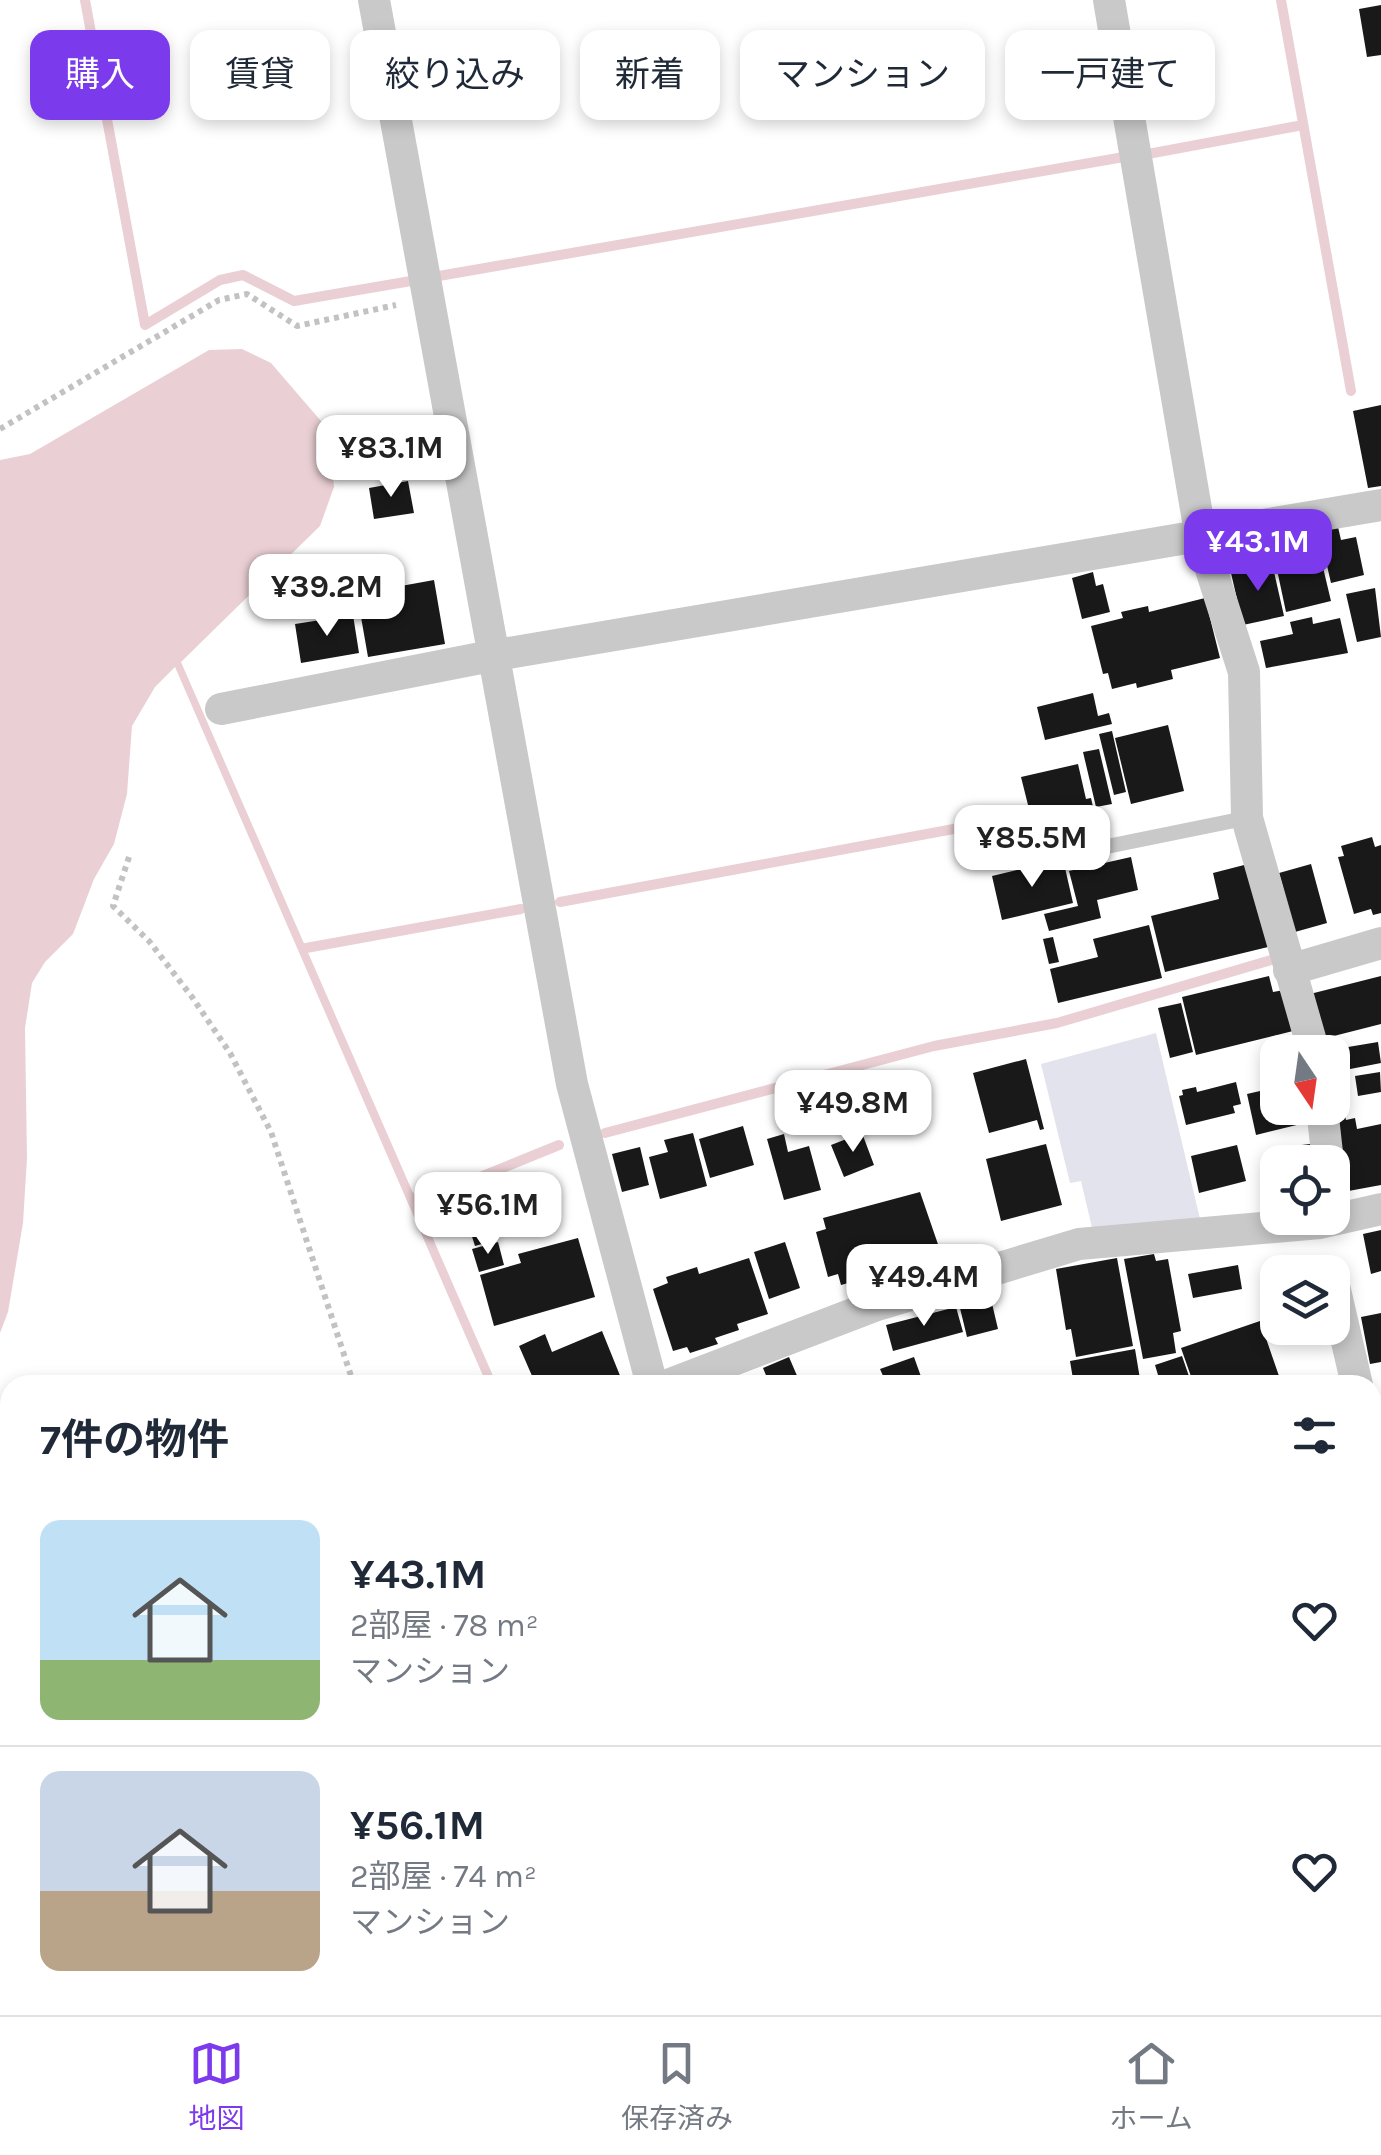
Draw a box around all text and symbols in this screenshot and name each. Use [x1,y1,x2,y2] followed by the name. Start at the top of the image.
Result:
[30,30,170,120] chip: 購入
[190,30,330,120] chip: 賃貸
[350,30,560,120] chip: 絞り込み
[580,30,720,120] chip: 新着
[740,30,985,120] chip: マンション
[1005,30,1215,120] chip: 一戸建て
[310,415,472,500] pin: ¥83.1M
[338,429,444,466] text: ¥83.1M
[1177,509,1339,594] pin: ¥43.1M
[1206,523,1310,560] text: ¥43.1M
[246,554,408,639] pin: ¥39.2M
[271,568,383,605] text: ¥39.2M
[951,805,1113,890] pin: ¥85.5M
[976,819,1088,856] text: ¥85.5M
[1260,1035,1350,1125] north arrow
[1260,1035,1350,1345] map controls
[772,1070,934,1155] pin: ¥49.8M
[797,1084,909,1121] text: ¥49.8M
[1260,1145,1350,1235] button: locate
[407,1172,569,1257] pin: ¥56.1M
[436,1186,540,1223] text: ¥56.1M
[843,1244,1005,1329] pin: ¥49.4M
[1260,1255,1350,1345] button: layers
[868,1258,980,1295] text: ¥49.4M
[1287,1408,1342,1463] icon: filters
[40,1415,229,1465] text: 7件の物件
[350,1549,486,1599] text: ¥43.1M
[120,1560,240,1680] icon: home
[1287,1593,1342,1648] icon: heart
[350,1607,539,1644] text: 2部屋 · 78 m²
[350,1653,510,1690] text: マンション
[350,1800,485,1850] text: ¥56.1M
[120,1811,240,1931] icon: home
[1287,1844,1342,1899] icon: heart
[350,1858,537,1895] text: 2部屋 · 74 m²
[350,1904,510,1941] text: マンション
[188,2036,244,2136] tab: 地図
[621,2036,733,2136] tab: 保存済み
[1110,2036,1193,2136] tab: ホーム

